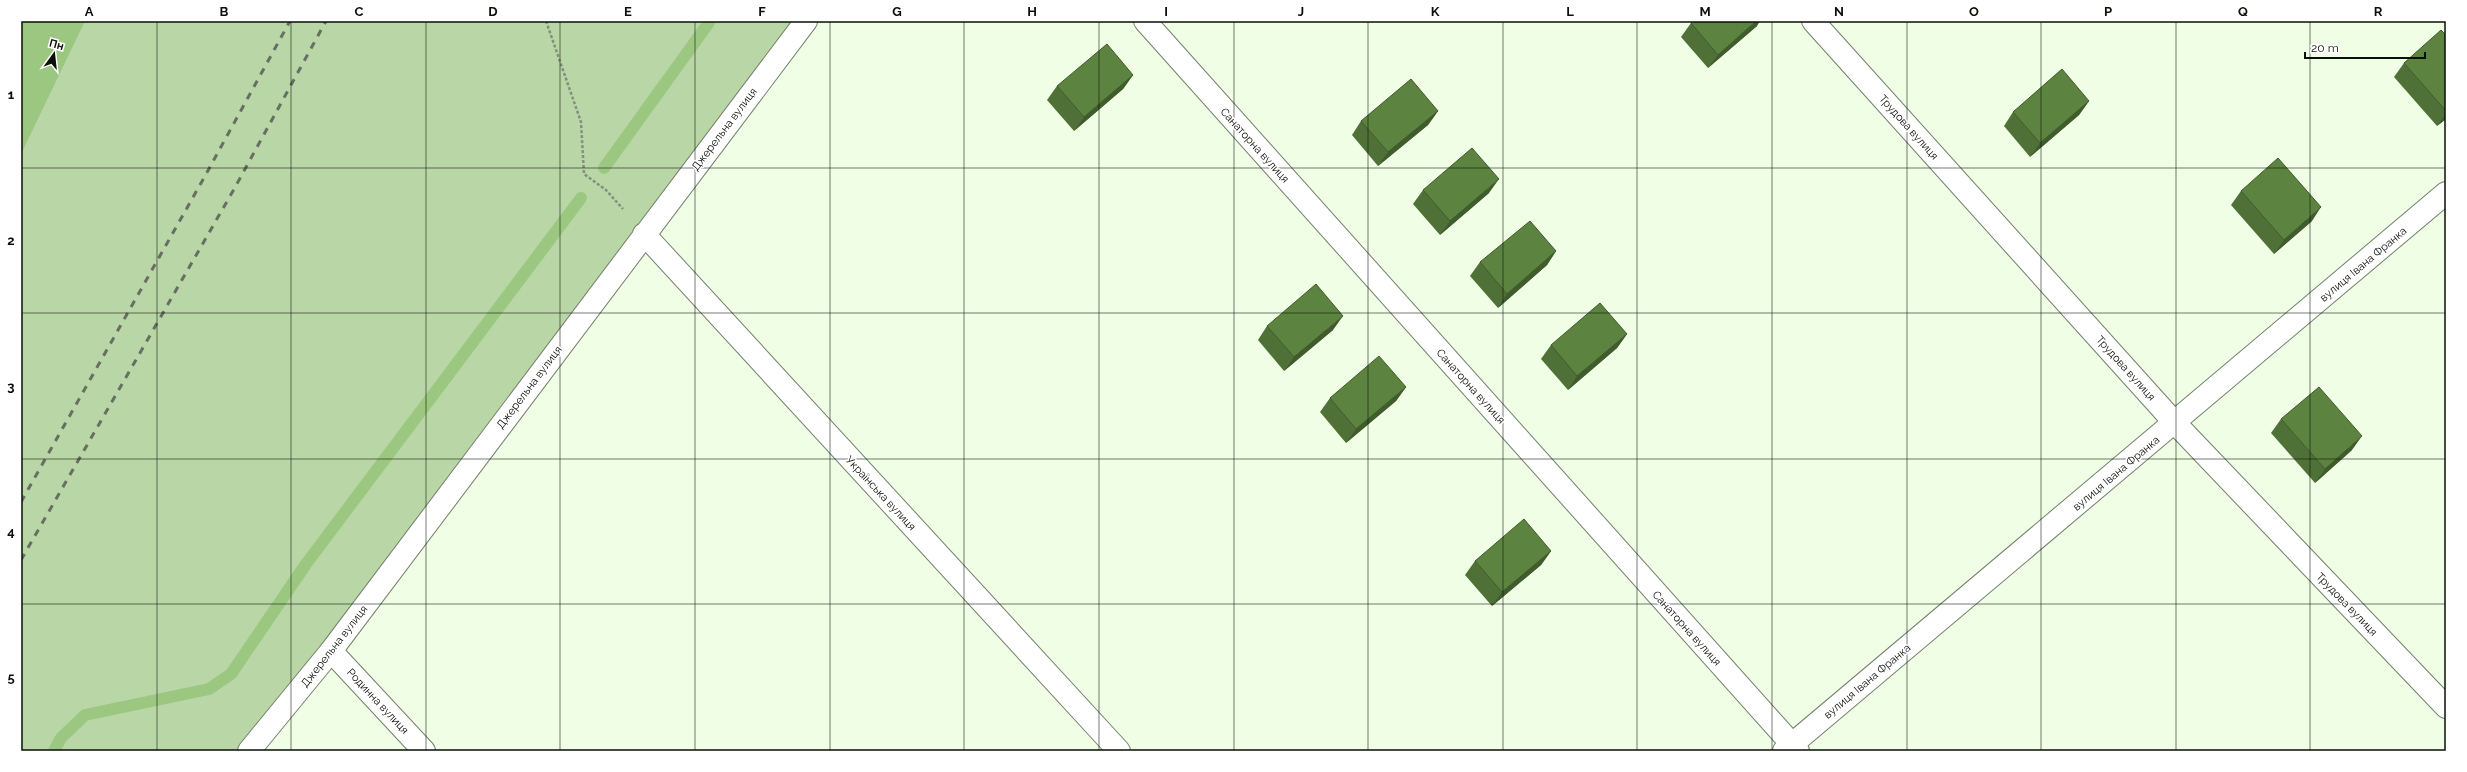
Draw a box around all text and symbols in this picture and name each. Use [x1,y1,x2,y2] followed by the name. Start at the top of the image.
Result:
[85,4,94,19] text: A
[220,4,229,19] text: B
[355,4,364,19] text: C
[488,4,498,19] text: D
[624,4,632,19] text: E
[758,4,766,19] text: F
[892,4,902,19] text: G
[1027,4,1037,19] text: H
[1164,4,1168,19] text: I
[1298,4,1304,19] text: J
[1431,4,1440,19] text: K
[1566,4,1574,19] text: L
[1699,4,1711,19] text: M
[1834,4,1844,19] text: N
[1969,4,1979,19] text: O
[2104,4,2112,19] text: P
[2238,4,2248,19] text: Q
[2374,4,2383,19] text: R
[34,34,74,74] north arrow
[2305,34,2425,60] scale bar
[48,37,65,53] text: Пн
[2311,41,2339,55] text: 20 m
[689,85,760,173] street label: Джерельна вулиця
[8,87,15,102] text: 1
[1876,92,1941,162] street label: Трудова вулиця
[1218,105,1292,185] street label: Санаторна вулиця
[2317,224,2409,304] street label: вулиця Івана Франка
[7,233,15,248] text: 2
[2093,333,2158,403] street label: Трудова вулиця
[494,343,565,431] street label: Джерельна вулиця
[1434,346,1508,426] street label: Санаторна вулиця
[7,379,15,394] text: 3
[2070,433,2162,513] street label: вулиця Івана Франка
[843,454,918,533] street label: Українська вулиця
[7,524,15,539] text: 4
[2313,570,2380,639] street label: Трудова вулиця
[1650,588,1724,668] street label: Санаторна вулиця
[298,603,370,690] street label: Джерельна вулиця
[1821,641,1913,721] street label: вулиця Івана Франка
[344,666,411,737] street label: Родинна вулиця
[7,670,15,685] text: 5

